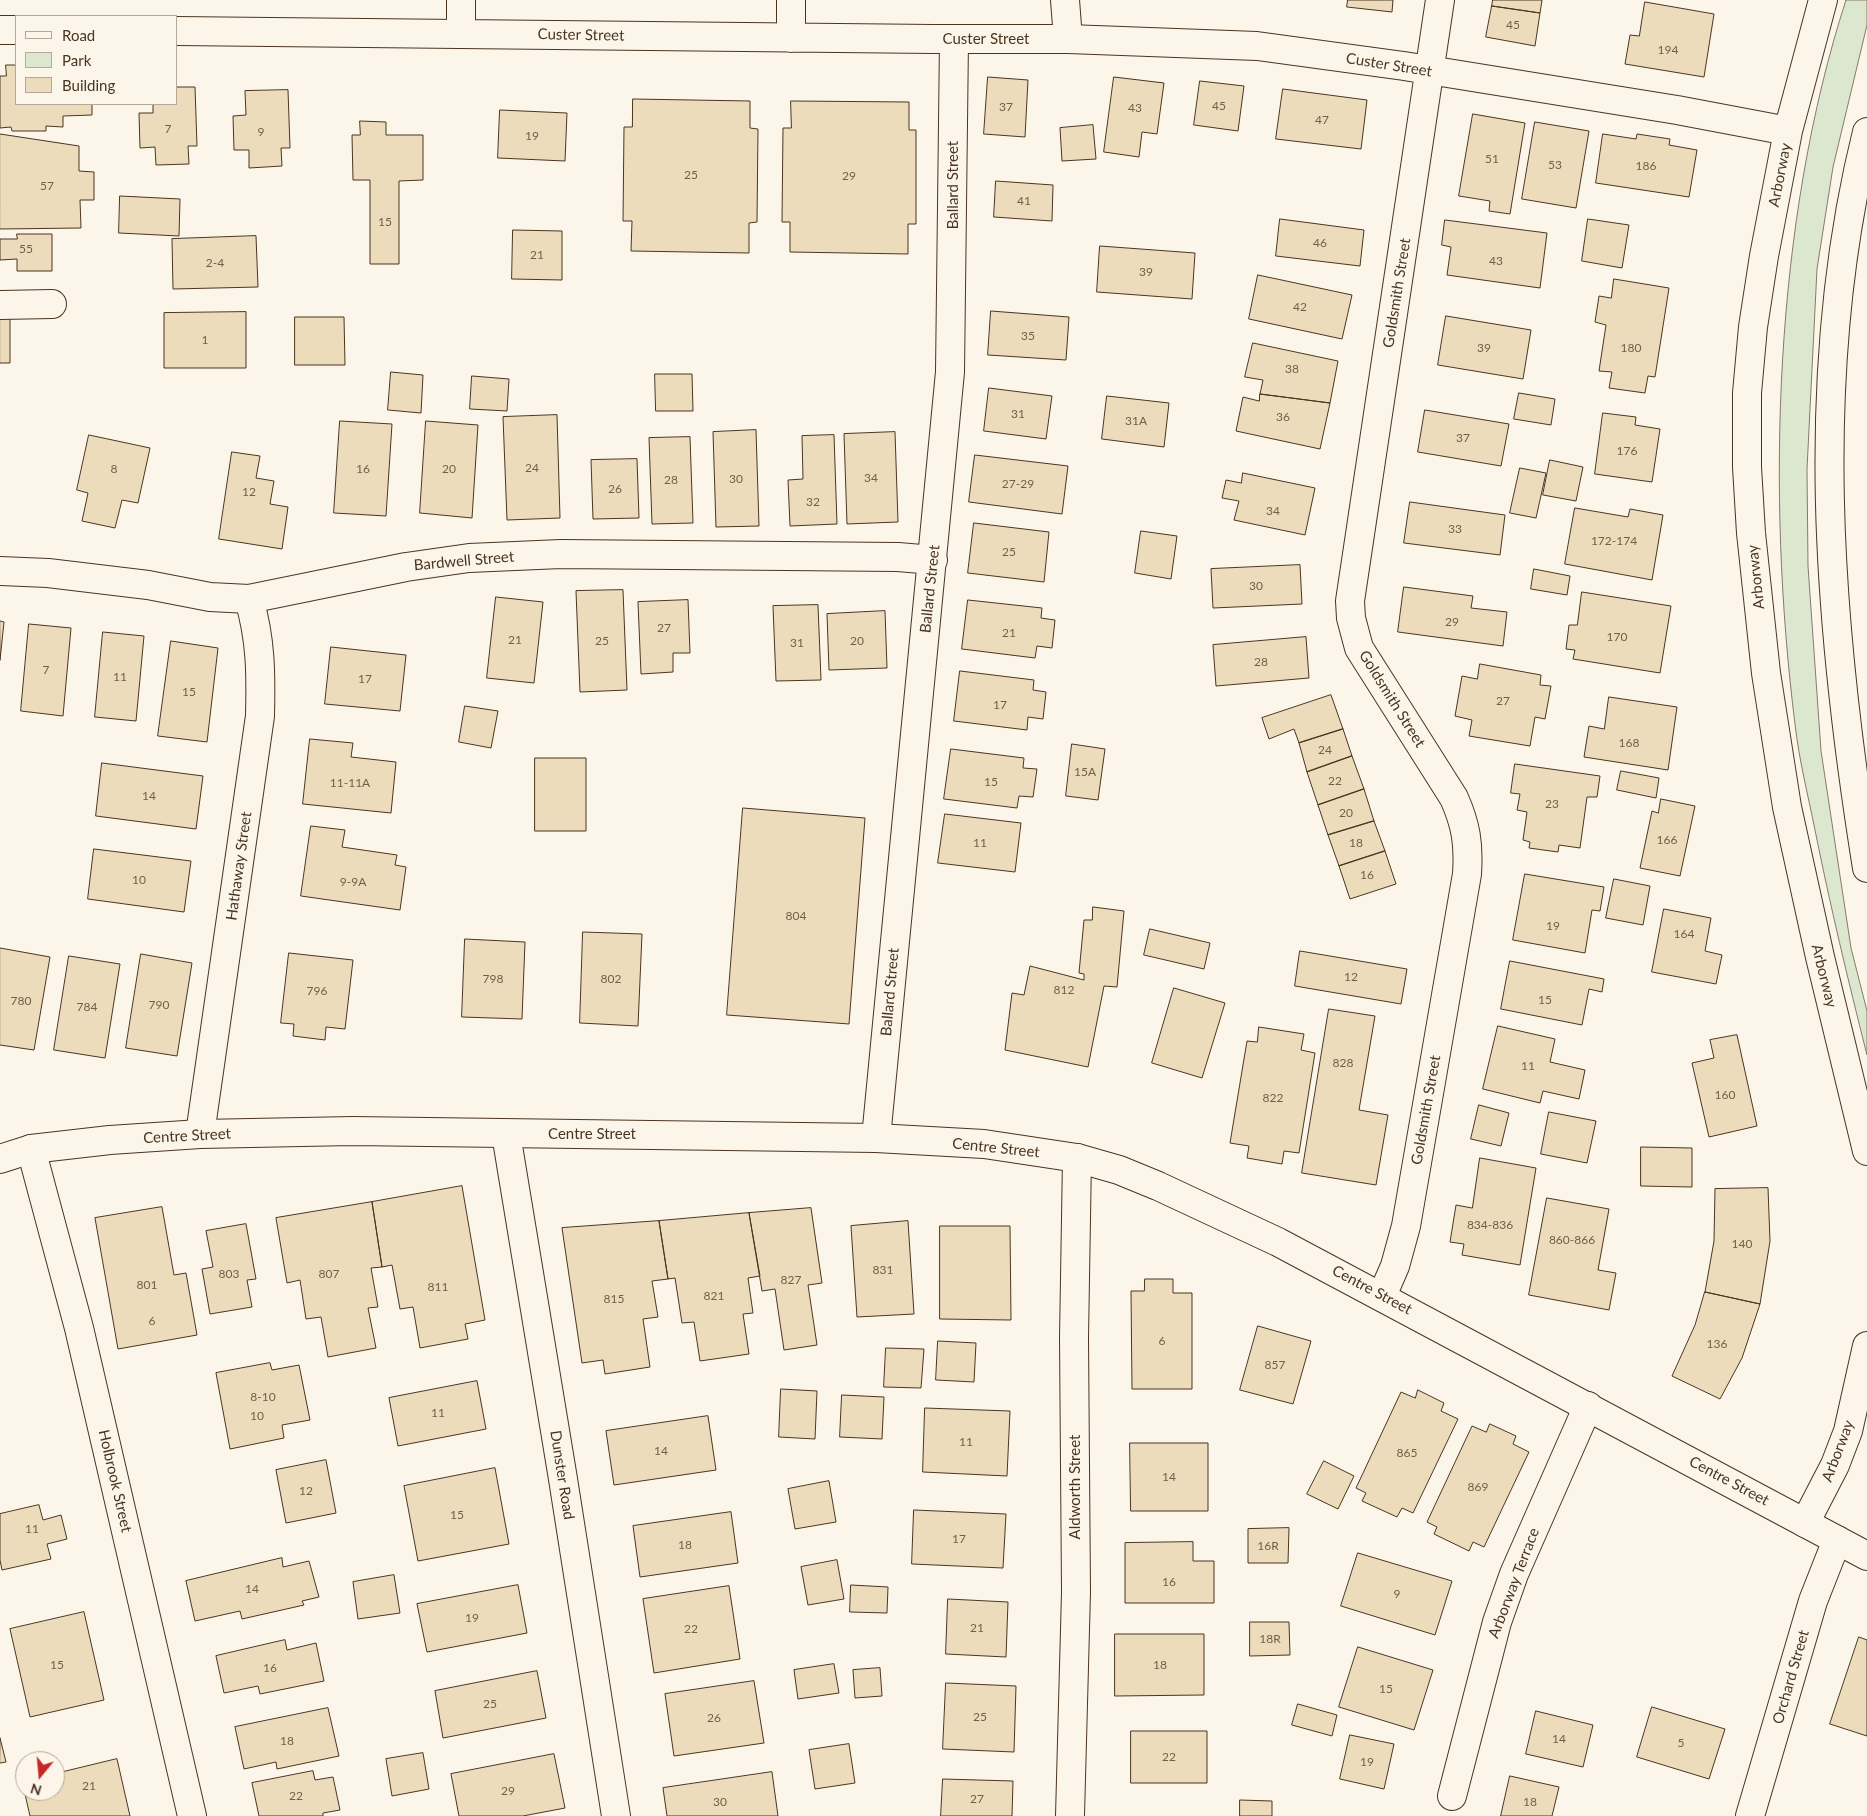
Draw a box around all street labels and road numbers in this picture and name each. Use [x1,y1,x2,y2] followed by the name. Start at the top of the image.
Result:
[537,25,625,45] street label: Custer Street
[943,30,1029,48] street label: Custer Street
[1345,49,1433,81] street label: Custer Street
[944,141,962,229] street label: Ballard Street
[1765,142,1795,208] street label: Arborway
[1379,237,1415,349] street label: Goldsmith Street
[916,544,944,634] street label: Ballard Street
[1744,544,1768,610] street label: Arborway
[413,548,515,574] street label: Bardwell Street
[1355,647,1429,751] street label: Goldsmith Street
[222,810,256,922] street label: Hathaway Street
[1807,942,1841,1010] street label: Arborway
[877,947,903,1037] street label: Ballard Street
[1408,1054,1444,1166] street label: Goldsmith Street
[143,1125,231,1147] street label: Centre Street
[548,1125,636,1143] street label: Centre Street
[951,1134,1041,1162] street label: Centre Street
[1329,1261,1415,1319] street label: Centre Street
[1818,1418,1858,1484] street label: Arborway
[94,1428,136,1534] street label: Holbrook Street
[546,1429,578,1521] street label: Dunster Road
[1066,1435,1084,1539] street label: Aldworth Street
[1686,1452,1772,1510] street label: Centre Street
[1485,1525,1543,1641] street label: Arborway Terrace
[1769,1628,1813,1726] street label: Orchard Street

